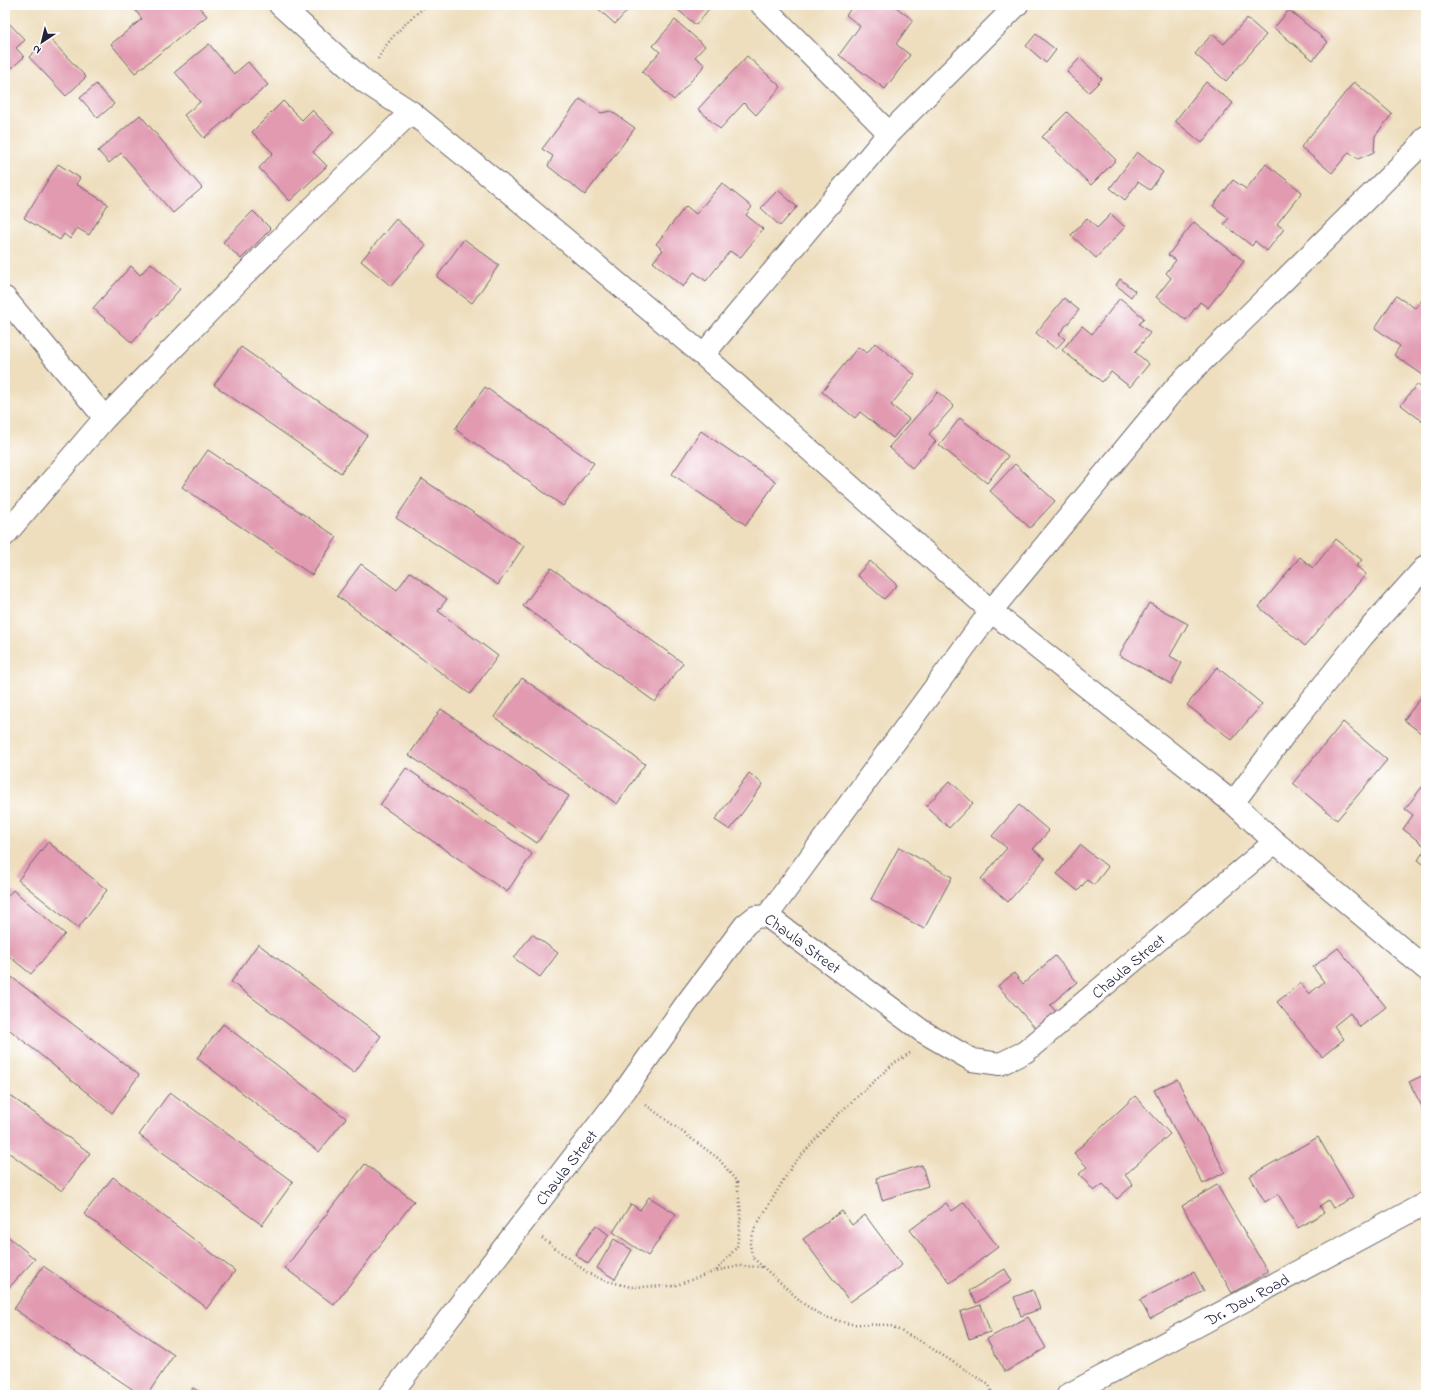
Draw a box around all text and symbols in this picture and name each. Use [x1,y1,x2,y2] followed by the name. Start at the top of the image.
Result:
[22,22,62,62] north arrow
[29,41,44,58] text: N
[759,908,846,981] street label: Chaula Street
[1087,929,1172,1005] street label: Chaula Street
[531,1125,605,1211] street label: Chaula Street
[1201,1268,1294,1334] street label: Dr. Dau Road

